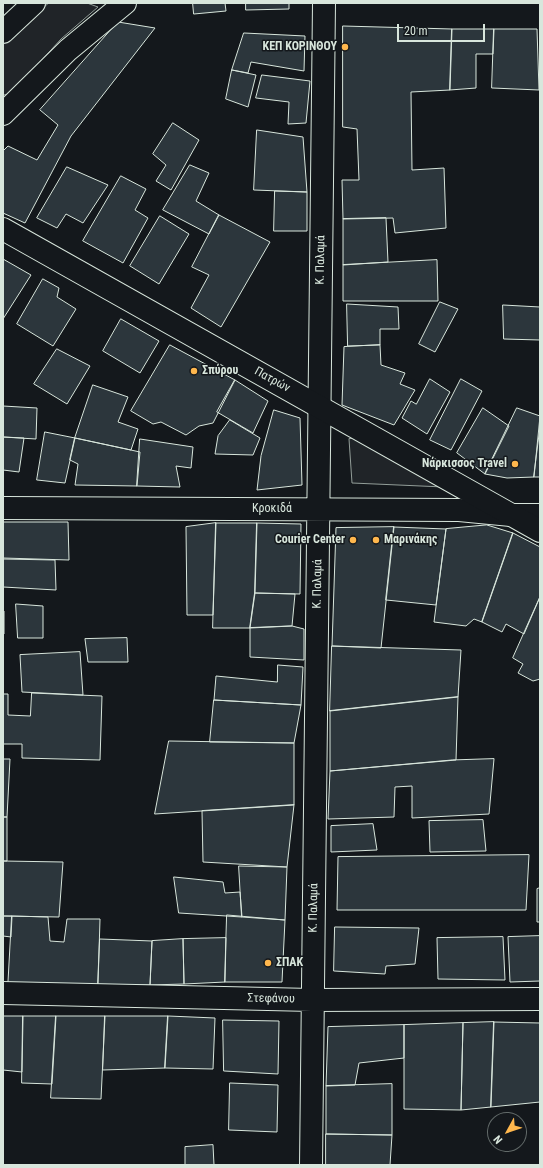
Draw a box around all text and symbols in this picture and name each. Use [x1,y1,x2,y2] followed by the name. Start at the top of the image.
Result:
[399,16,487,42] scale bar
[404,24,428,38] text: 20 m
[263,40,337,54] place label: ΚΕΠ ΚΟΡΙΝΘΟΥ
[340,42,350,52] marker: ΚΕΠ ΚΟΡΙΝΘΟΥ
[313,235,329,285] street label: Κ. Παλαμά
[202,364,238,378] place label: Σπύρου
[252,364,292,396] street label: Πατρών
[189,366,199,376] marker: Σπύρου
[422,457,507,471] place label: Νάρκισσος Travel
[510,459,520,469] marker: Νάρκισσος Travel
[252,502,292,516] street label: Κροκιδά
[275,533,345,547] place label: Courier Center
[384,533,437,547] place label: Μαρινάκης
[348,535,358,545] marker: Courier Center
[371,535,381,545] marker: Μαρινάκης
[310,559,326,609] street label: Κ. Παλαμά
[306,883,322,933] street label: Κ. Παλαμά
[276,956,303,970] place label: ΣΠΑΚ
[263,958,273,968] marker: ΣΠΑΚ
[247,991,295,1007] street label: Στεφάνου
[487,1112,527,1152] north arrow
[491,1133,505,1146] text: N

